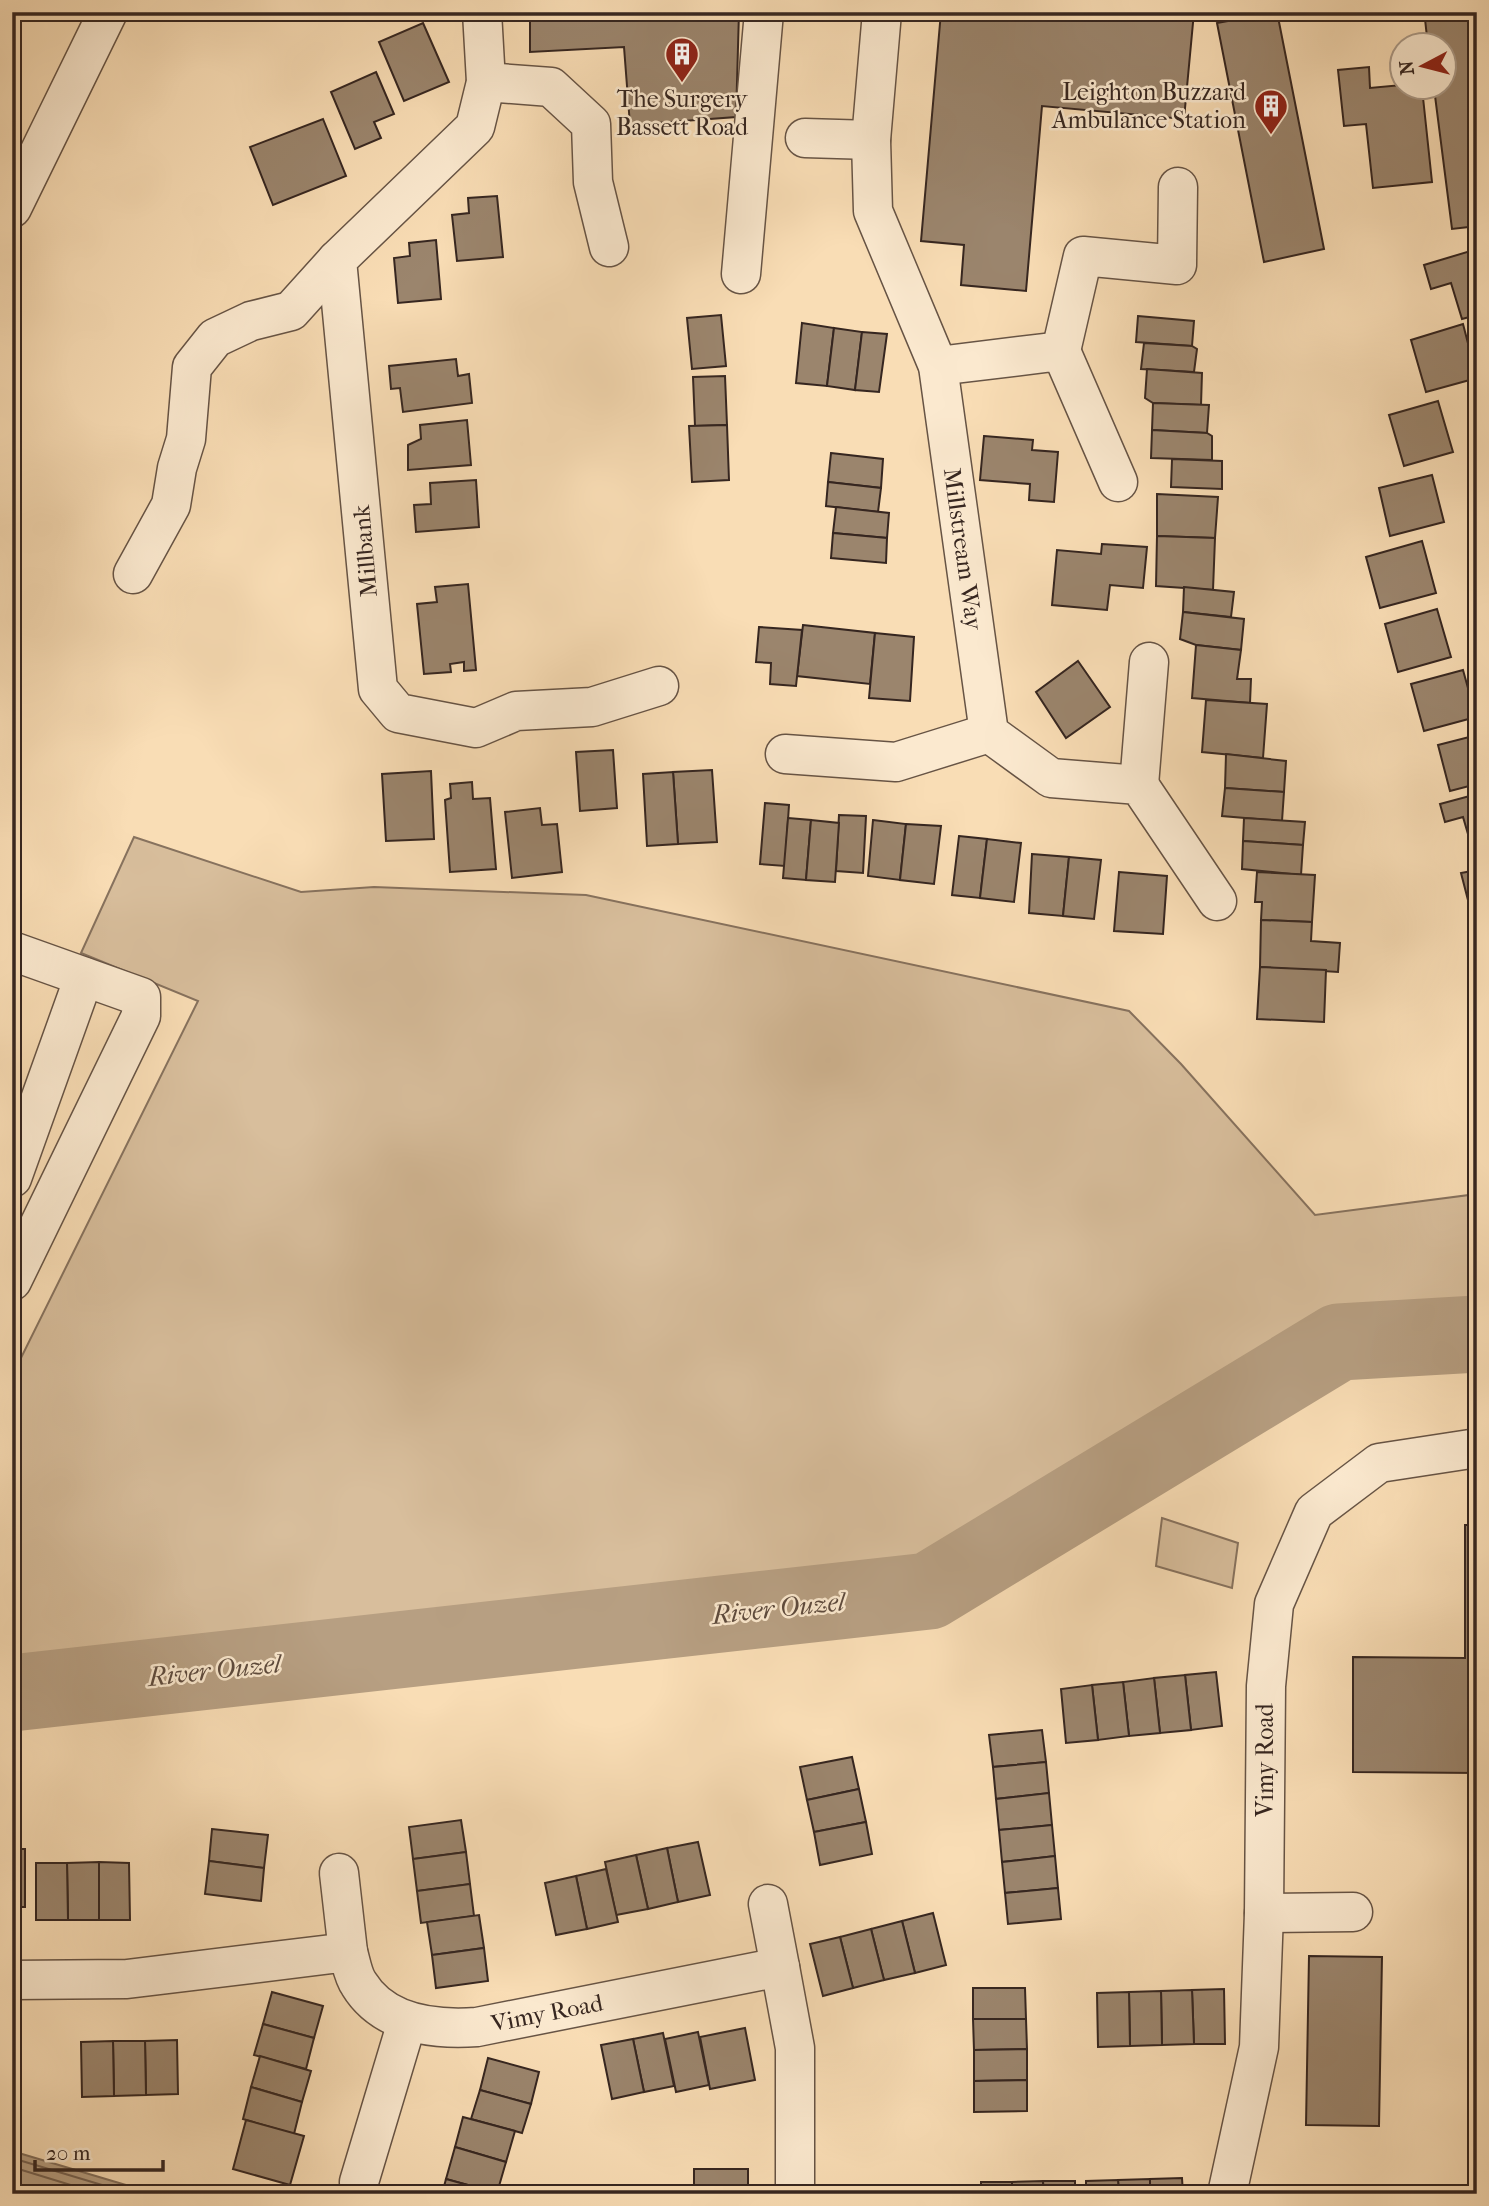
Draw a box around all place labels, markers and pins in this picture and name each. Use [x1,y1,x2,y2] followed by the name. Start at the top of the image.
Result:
[663,35,701,84] building icon: The Surgery Bassett Road
[1051,78,1247,134] place label: Leighton Buzzard Ambulance Station
[616,85,749,141] place label: The Surgery Bassett Road
[1252,87,1290,136] building icon: Leighton Buzzard Ambulance Station

